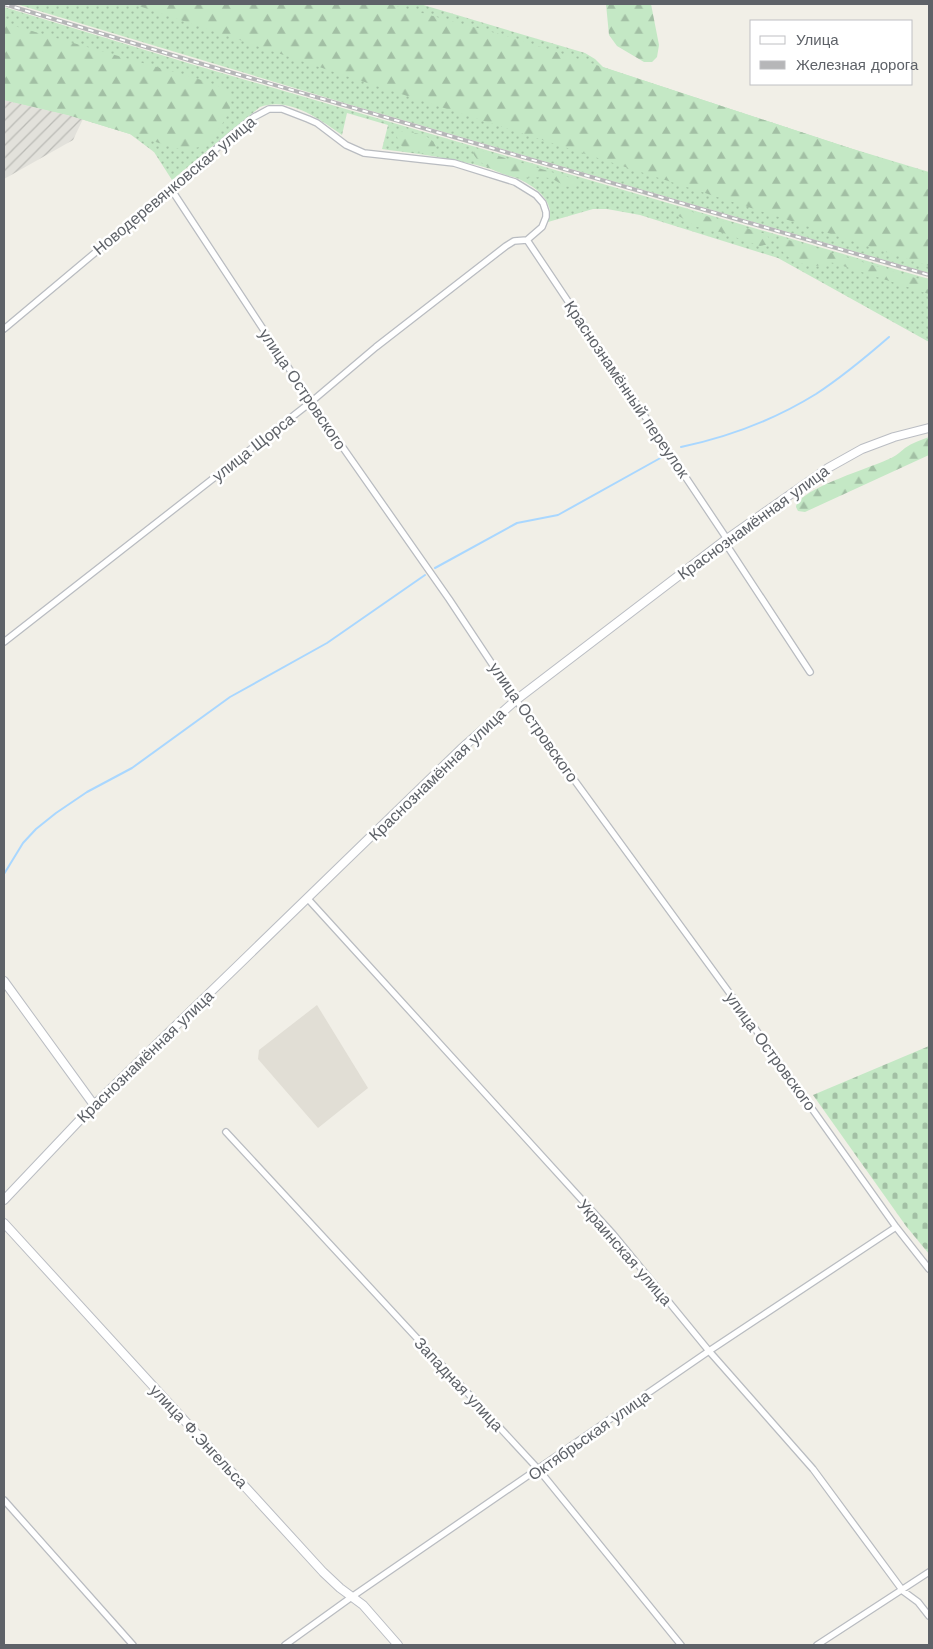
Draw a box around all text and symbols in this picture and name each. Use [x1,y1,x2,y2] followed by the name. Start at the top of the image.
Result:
[750,20,913,85] legend
[796,31,839,49] text: Улица
[796,56,919,74] text: Железная дорога
[89,112,259,259] street label: Новодеревянковская улица
[560,297,694,482] street label: Краснознамённый переулок
[255,325,350,453] street label: улица Островского
[208,409,298,485] street label: улица Щорса
[674,461,833,584] street label: Краснознамённая улица
[485,659,582,786] street label: улица Островского
[365,704,510,845] street label: Краснознамённая улица
[73,986,218,1127] street label: Краснознамённая улица
[721,988,820,1114] street label: улица Островского
[573,1195,676,1309] street label: Украинская улица
[410,1334,507,1435] street label: Западная улица
[146,1381,252,1492] street label: улица Ф.Энгельса
[525,1386,654,1485] street label: Октябрьская улица

